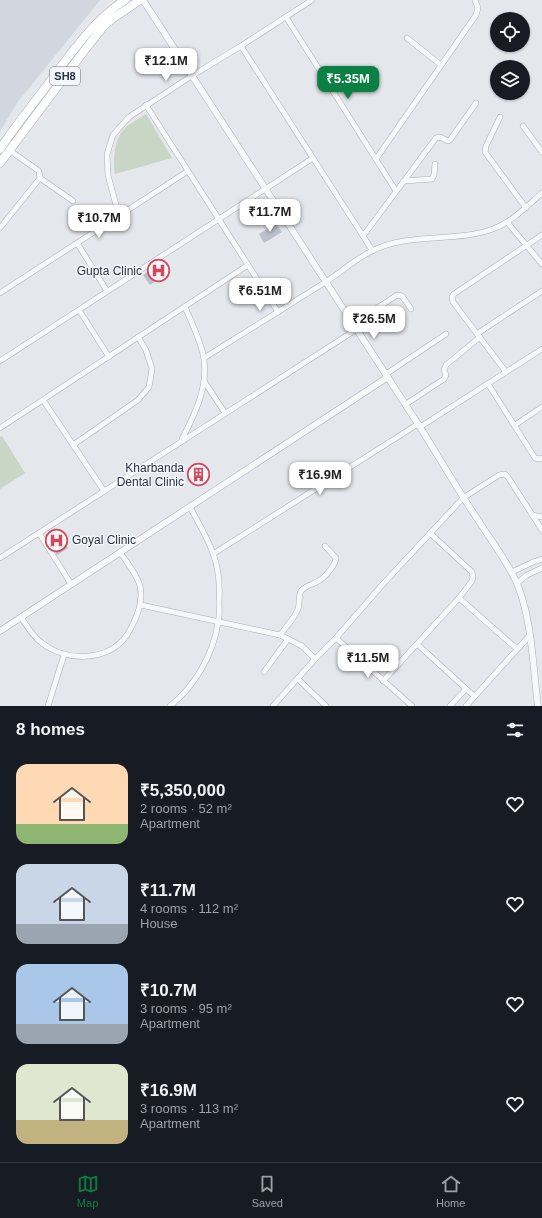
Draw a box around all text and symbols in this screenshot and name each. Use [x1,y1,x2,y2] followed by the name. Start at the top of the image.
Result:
[490,12,530,100] map controls
[490,12,530,52] button: locate
[133,48,199,82] pin: ₹12.1M
[144,53,188,68] text: ₹12.1M
[490,60,530,100] button: layers
[315,66,381,100] pin: ₹5.35M
[50,67,80,85] road number: SH8
[326,71,370,86] text: ₹5.35M
[237,199,303,233] pin: ₹11.7M
[249,204,291,219] text: ₹11.7M
[66,205,132,239] pin: ₹10.7M
[77,210,121,225] text: ₹10.7M
[145,258,171,284] hospital icon: Gupta Clinic
[77,264,142,278] place label: Gupta Clinic
[227,278,293,312] pin: ₹6.51M
[238,283,282,298] text: ₹6.51M
[341,306,407,340] pin: ₹26.5M
[352,311,396,326] text: ₹26.5M
[117,461,184,489] place label: Kharbanda Dental Clinic
[186,462,212,488] building icon: Kharbanda Dental Clinic
[287,462,353,496] pin: ₹16.9M
[298,467,342,482] text: ₹16.9M
[43,527,69,553] hospital icon: Goyal Clinic
[72,533,136,547] place label: Goyal Clinic
[335,645,401,679] pin: ₹11.5M
[347,650,389,665] text: ₹11.5M
[504,719,526,741] icon: filters
[16,720,85,739] text: 8 homes
[48,780,96,828] icon: home
[140,781,225,800] text: ₹5,350,000
[504,793,526,815] icon: heart
[140,801,232,816] text: 2 rooms · 52 m²
[140,816,200,831] text: Apartment
[48,880,96,928] icon: home
[140,881,196,900] text: ₹11.7M
[504,893,526,915] icon: heart
[140,901,238,916] text: 4 rooms · 112 m²
[140,916,178,931] text: House
[48,980,96,1028] icon: home
[140,981,197,1000] text: ₹10.7M
[504,993,526,1015] icon: heart
[140,1001,232,1016] text: 3 rooms · 95 m²
[140,1016,200,1031] text: Apartment
[48,1080,96,1128] icon: home
[140,1081,197,1100] text: ₹16.9M
[504,1093,526,1115] icon: heart
[140,1101,238,1116] text: 3 rooms · 113 m²
[140,1116,200,1131] text: Apartment
[77,1173,99,1209] tab: Map
[252,1173,283,1209] tab: Saved
[436,1173,465,1209] tab: Home

